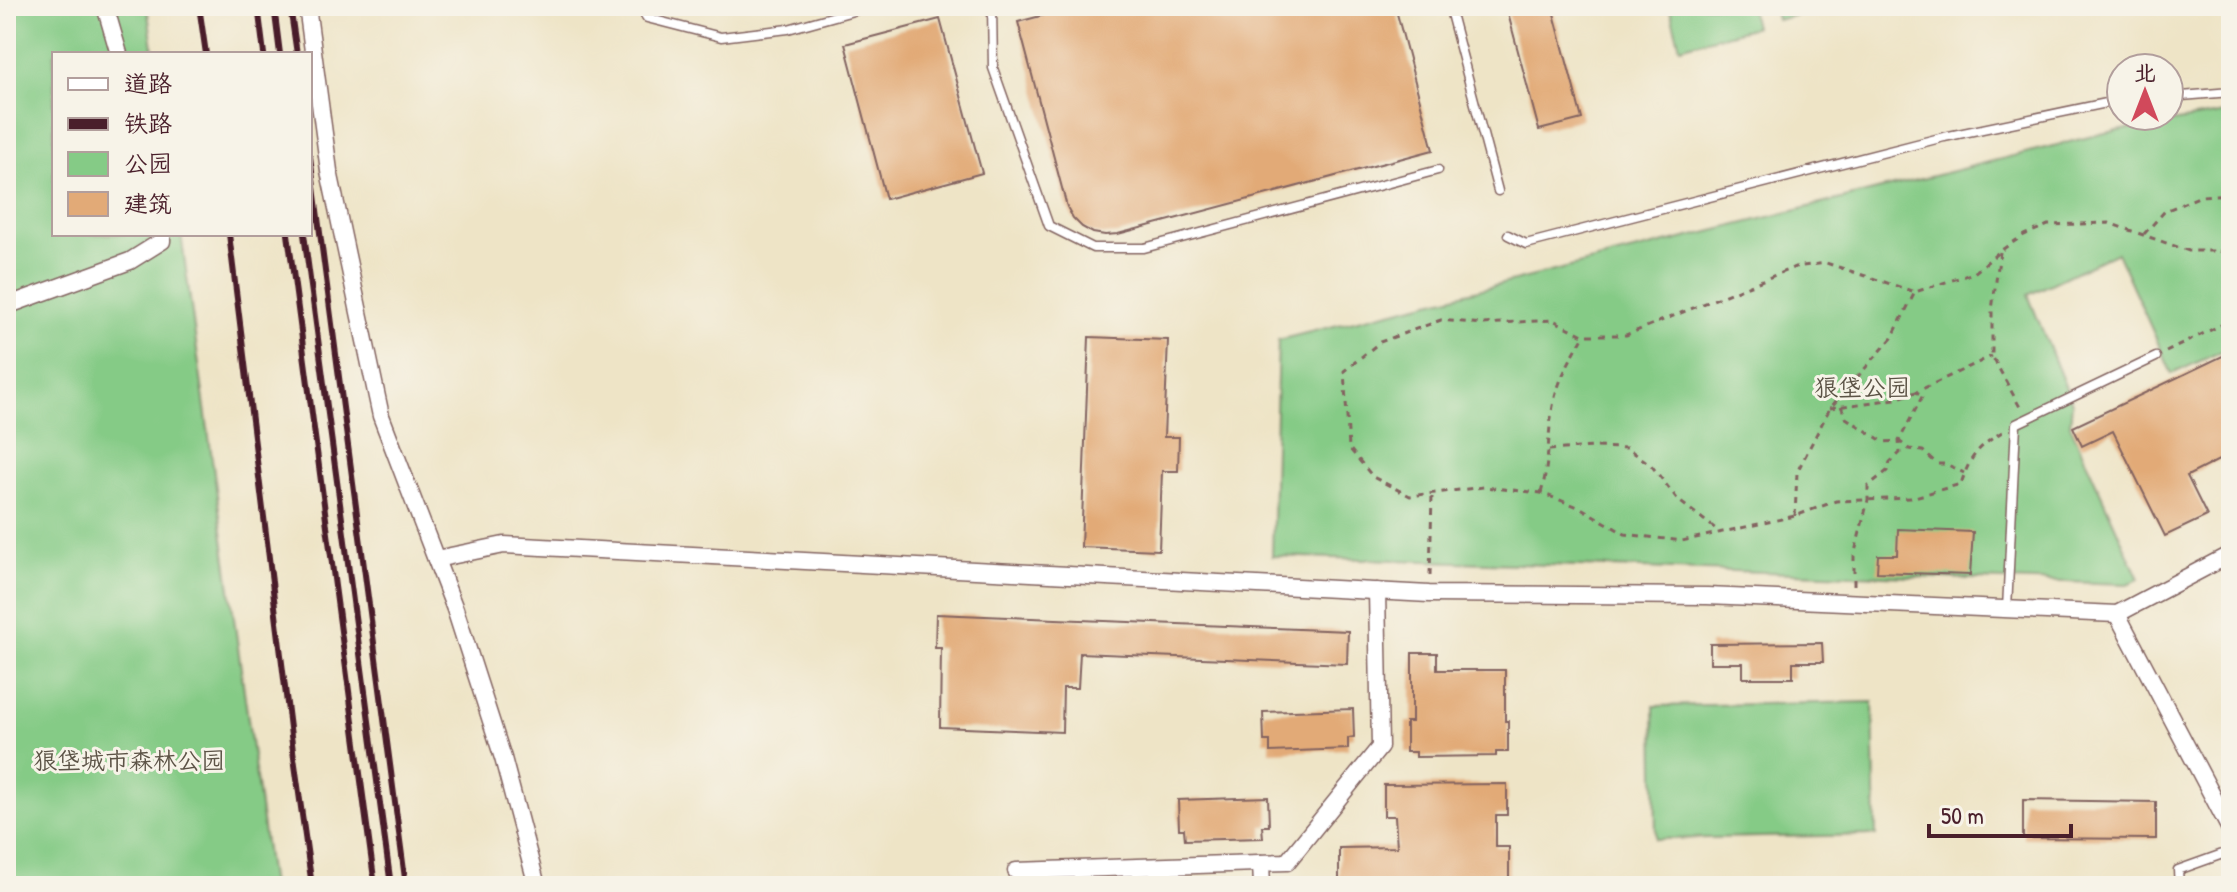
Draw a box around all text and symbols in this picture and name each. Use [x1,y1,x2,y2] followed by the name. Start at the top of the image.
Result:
[52,52,312,236] legend
[2105,52,2185,132] north arrow
[2134,57,2156,87] text: 北
[124,67,172,99] text: 道路
[124,107,172,139] text: 铁路
[124,147,172,179] text: 公园
[124,187,172,219] text: 建筑
[1814,371,1910,403] park label: 狼垡公园
[33,744,225,776] park label: 狼垡城市森林公园
[1929,788,2071,838] scale bar
[1941,799,1984,831] text: 50 m

